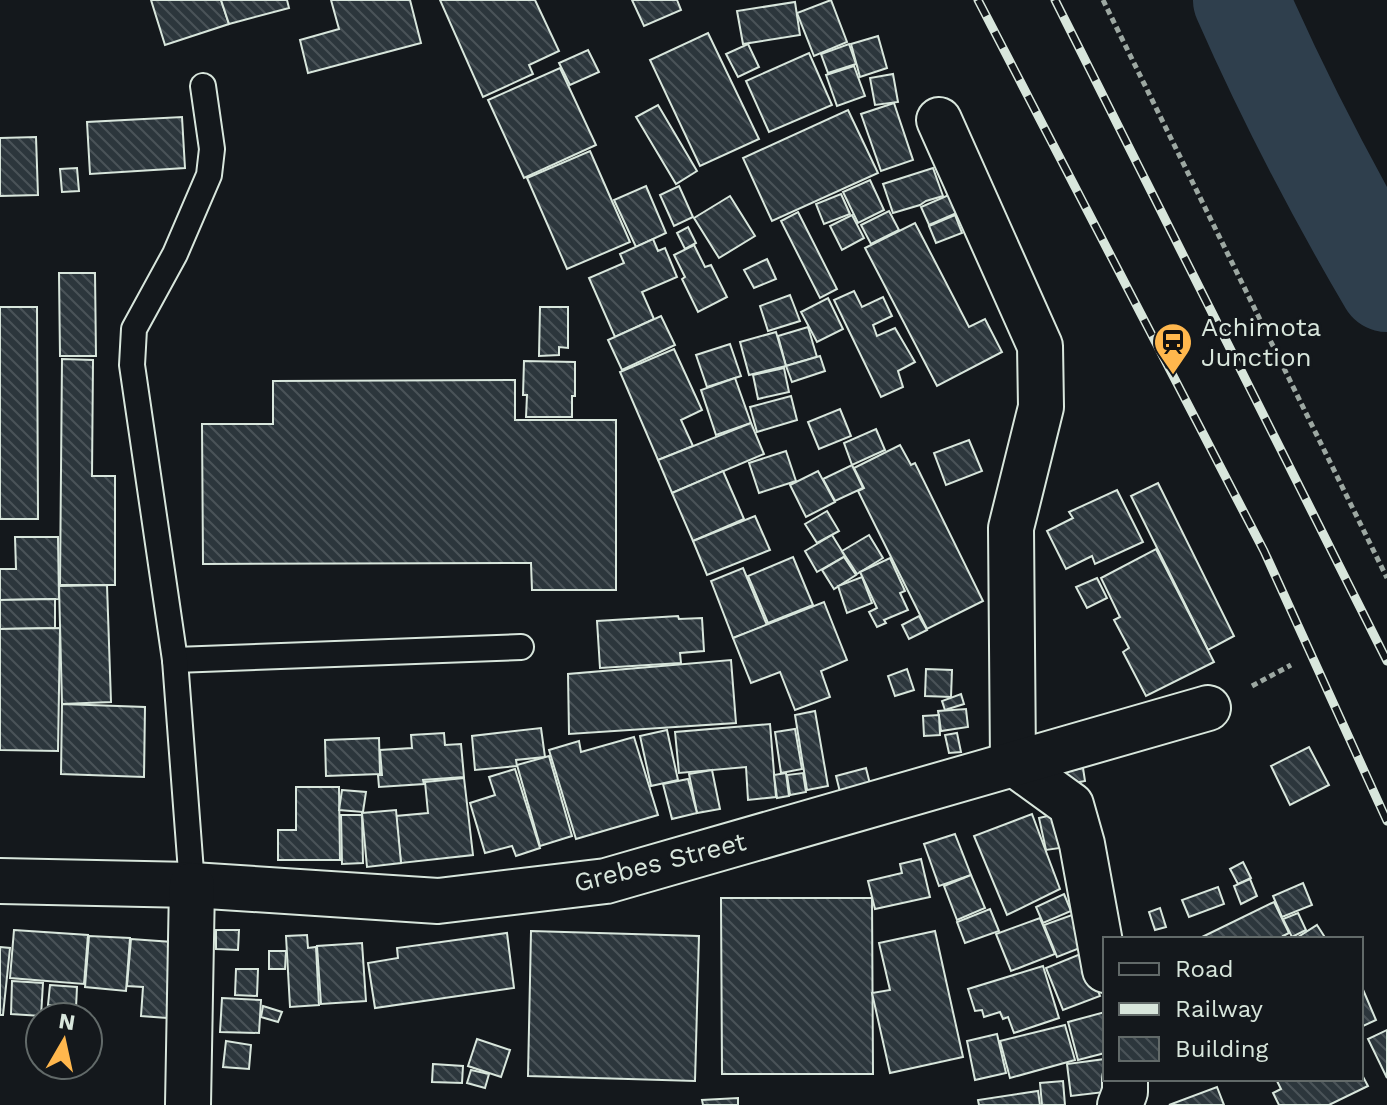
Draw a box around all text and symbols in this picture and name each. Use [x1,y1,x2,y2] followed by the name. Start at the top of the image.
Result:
[1201,312,1322,372] place label: Achimota Junction
[1152,321,1194,376] station icon: Achimota Junction
[571,826,749,898] street label: Grebes Street
[1103,937,1363,1081] legend
[1175,955,1234,983] text: Road
[1175,995,1264,1023] text: Railway
[24,1001,104,1081] north arrow
[57,1008,77,1035] text: N
[1175,1035,1268,1063] text: Building

